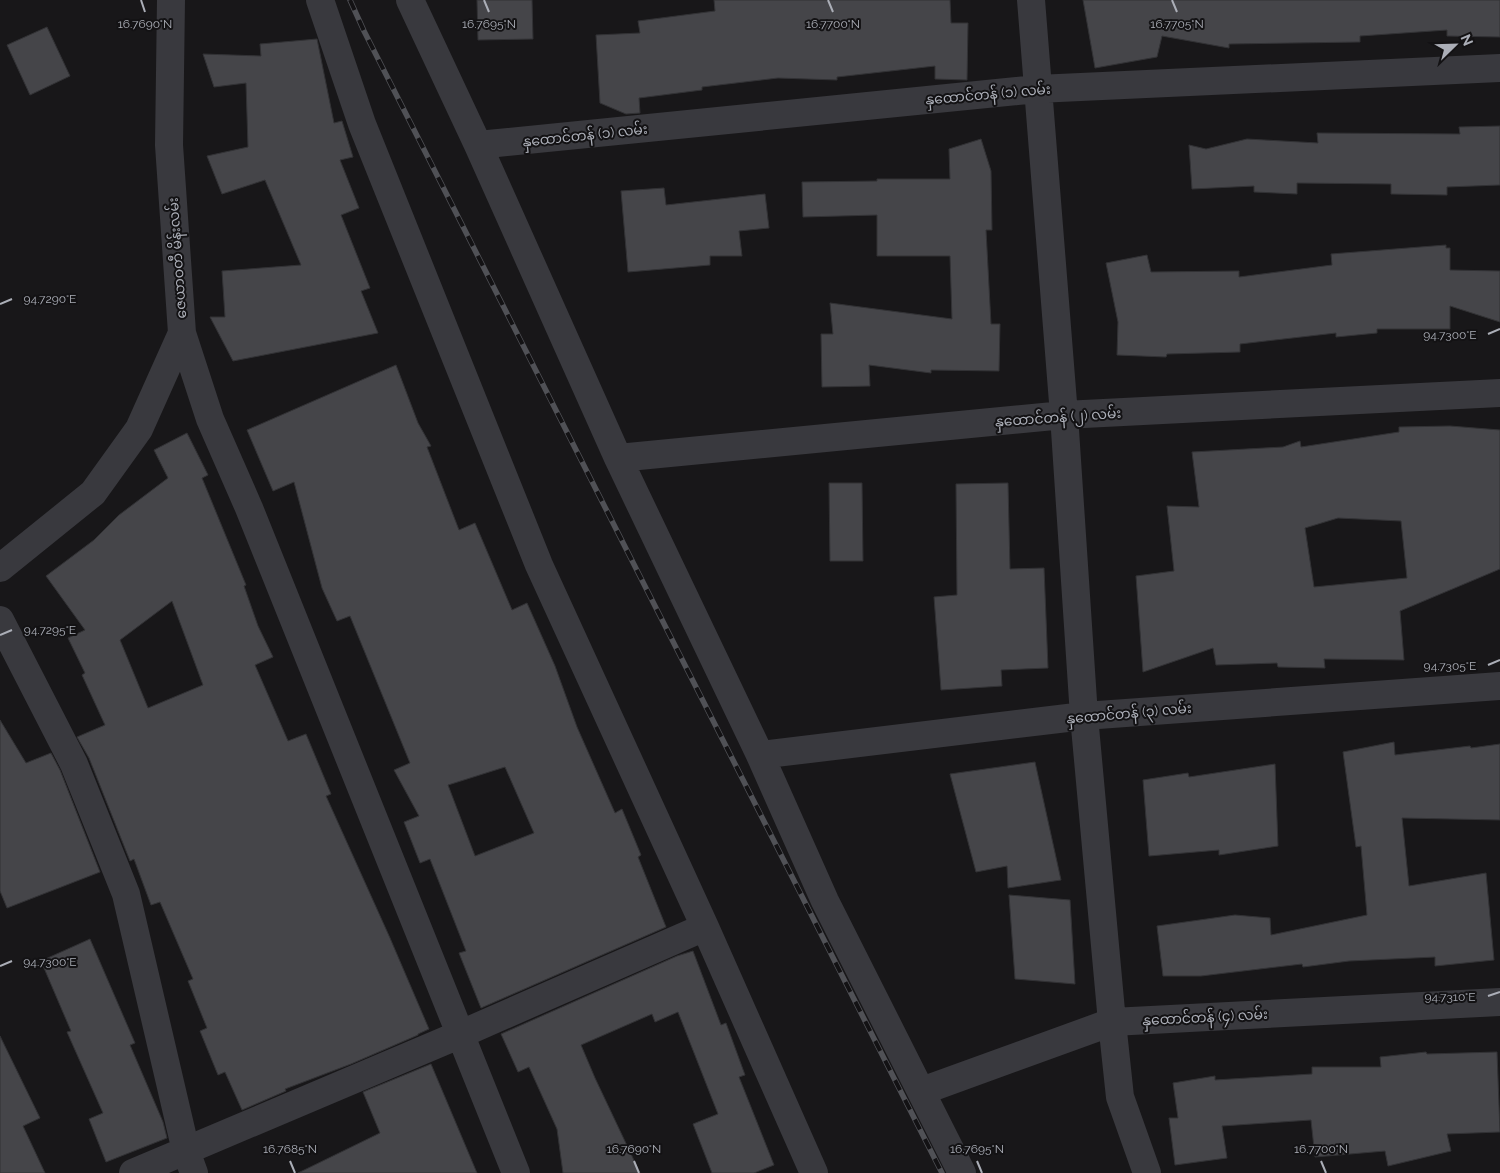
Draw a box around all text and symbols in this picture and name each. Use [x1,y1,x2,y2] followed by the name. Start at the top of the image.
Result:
[118,17,172,31] text: 16.7690°N
[462,17,516,31] text: 16.7695°N
[806,17,860,31] text: 16.7700°N
[1150,17,1204,31] text: 16.7705°N
[1430,20,1480,70] north arrow
[1458,32,1476,48] text: N
[924,79,1052,111] street label: နှထောင်တန် (၁) လမ်း
[521,118,649,154] street label: နှထောင်တန် (၁) လမ်း
[163,197,193,319] street label: ဇေယာဝတီ မိန်းလမ်း
[24,292,76,306] text: 94.7290°E
[1423,328,1477,342] text: 94.7300°E
[994,403,1122,433] street label: နှထောင်တန် (၂) လမ်း
[24,623,76,637] text: 94.7295°E
[1424,659,1476,673] text: 94.7305°E
[1065,698,1193,730] street label: နှထောင်တန် (၃) လမ်း
[23,955,77,969] text: 94.7300°E
[1424,990,1476,1004] text: 94.7310°E
[1142,1004,1268,1032] street label: နှထောင်တန် (၄) လမ်း
[263,1142,317,1156] text: 16.7685°N
[607,1142,661,1156] text: 16.7690°N
[950,1142,1004,1156] text: 16.7695°N
[1294,1142,1348,1156] text: 16.7700°N

